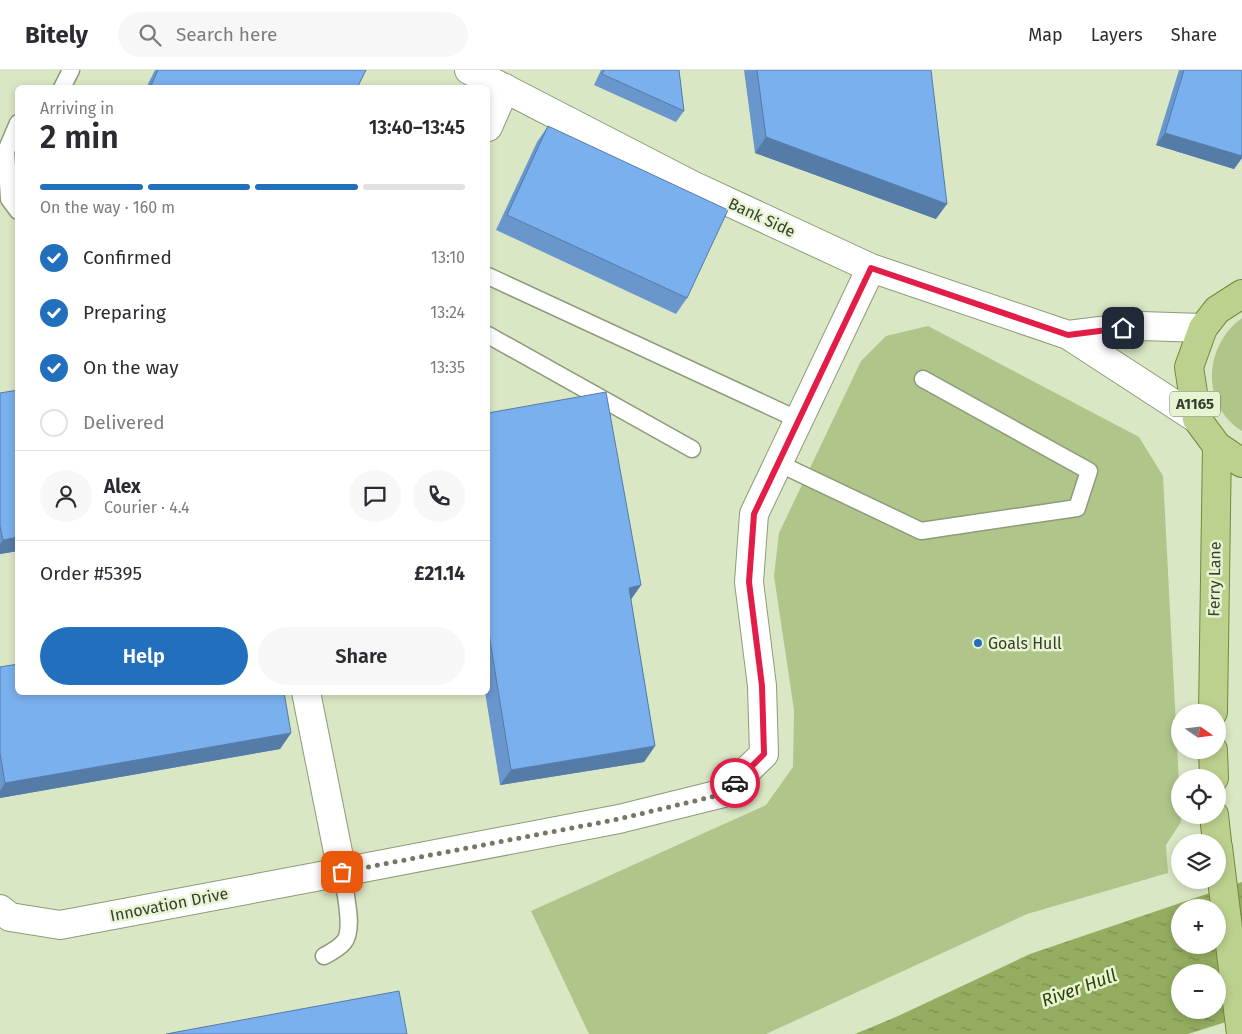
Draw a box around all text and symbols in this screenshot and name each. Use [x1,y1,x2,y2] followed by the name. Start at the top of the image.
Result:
[118,12,468,57] search box
[25,21,88,49] text: Bitely
[136,21,164,49] icon: search
[176,23,277,46] text: Search here
[1028,24,1063,46] text: Map
[1091,24,1143,46] text: Layers
[1171,24,1217,46] text: Share
[40,99,114,118] text: Arriving in
[369,116,465,139] text: 13:40–13:45
[40,118,119,156] text: 2 min
[725,194,798,241] street label: Bank Side
[40,198,175,217] text: On the way · 160 m
[40,244,68,272] icon: check
[83,246,172,269] text: Confirmed
[431,248,465,267] text: 13:10
[40,299,68,327] icon: check
[83,301,166,324] text: Preparing
[430,303,465,322] text: 13:24
[1102,307,1144,349] pin
[1109,314,1137,342] icon: home
[40,354,68,382] icon: check
[83,356,179,379] text: On the way
[430,358,465,377] text: 13:35
[1170,392,1220,416] road number: A1165
[83,411,165,434] text: Delivered
[40,470,92,522] button: person
[349,470,401,522] button: chat
[413,470,465,522] button: phone
[104,475,141,498] text: Alex
[104,498,190,517] text: Courier · 4.4
[1204,541,1225,617] street label: Ferry Lane
[40,562,142,585] text: Order #5395
[414,562,465,585] text: £21.14
[40,627,248,685] button: Help
[258,627,465,685] button: Share
[988,634,1062,653] place label: Goals Hull
[972,637,984,649] marker: Goals Hull
[1171,704,1226,759] north arrow
[1171,704,1226,1019] map controls
[710,758,760,808] courier
[721,769,749,797] icon: car
[1171,769,1226,824] button: locate
[1171,834,1226,889] button: layers
[321,851,363,893] pin
[328,858,356,886] icon: bag
[108,884,230,925] street label: Innovation Drive
[1171,899,1226,954] button: +
[1039,964,1119,1012] water label: River Hull
[1171,964,1226,1019] button: −

